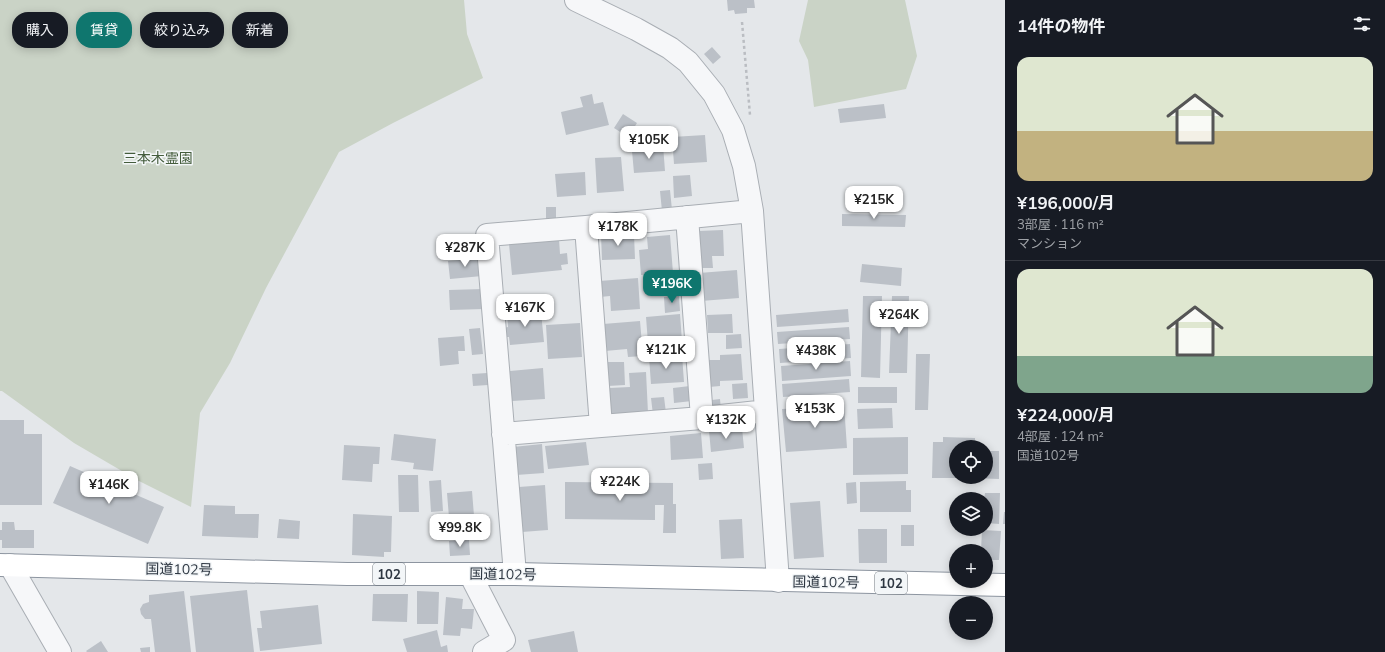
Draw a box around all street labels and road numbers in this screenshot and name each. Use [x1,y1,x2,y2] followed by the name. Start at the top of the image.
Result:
[145,559,213,579] street label: 国道102号
[373,563,405,585] road number: 102
[469,564,537,584] street label: 国道102号
[792,572,860,592] street label: 国道102号
[875,572,907,594] road number: 102

